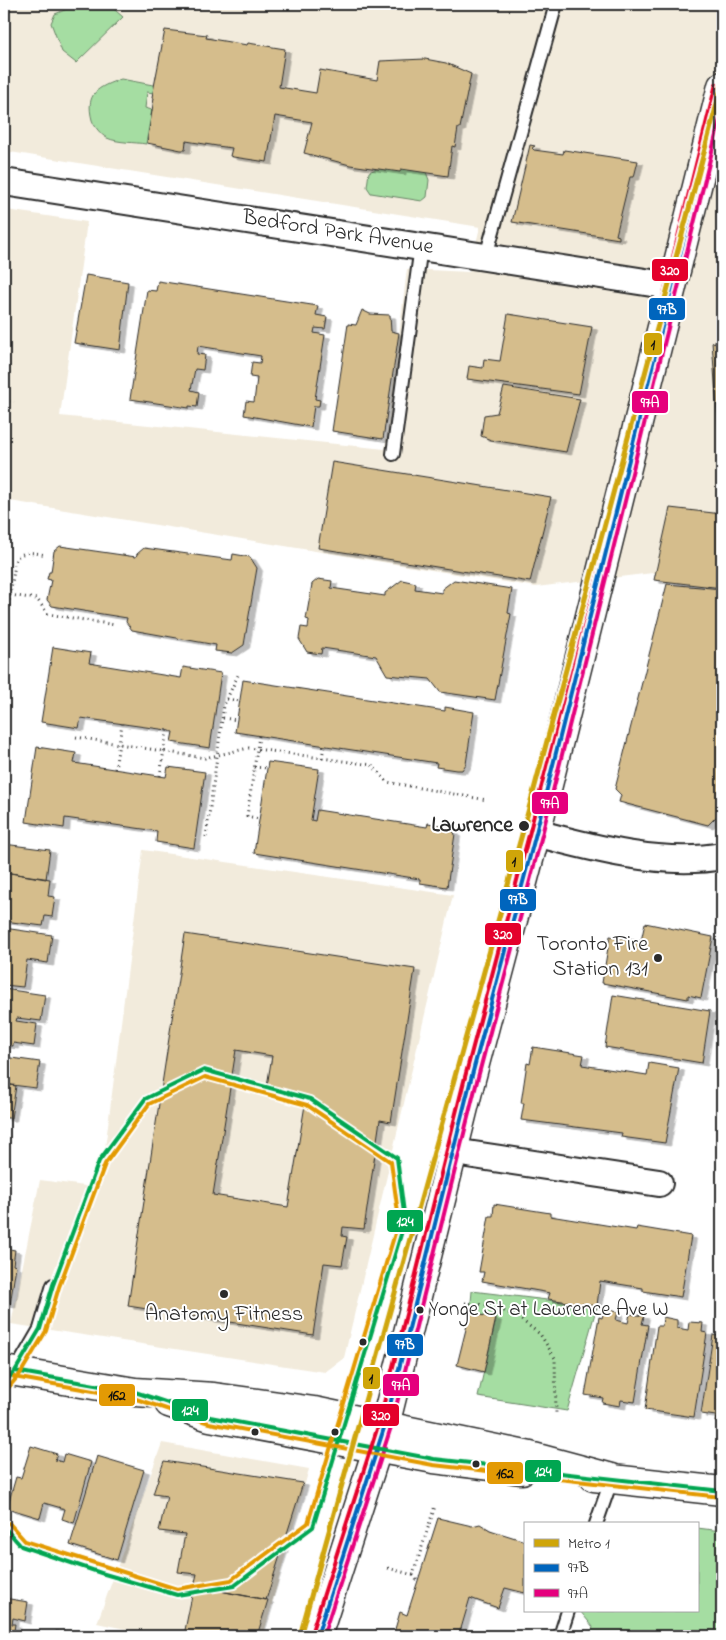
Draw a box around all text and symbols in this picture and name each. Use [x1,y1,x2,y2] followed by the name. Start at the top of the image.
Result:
[239,202,436,264] street label: Bedford Park Avenue
[651,258,689,282] line badge: 320
[660,261,679,282] text: 320
[648,297,686,321] line badge: 97B
[656,300,677,321] text: 97B
[643,332,663,356] line badge: 1
[651,335,656,356] text: 1
[631,390,669,414] line badge: 97A
[640,393,660,414] text: 97A
[531,791,569,815] line badge: 97A
[540,794,560,815] text: 97A
[431,810,514,842] place label: Lawrence
[517,819,531,833] marker: Lawrence
[505,849,524,873] line badge: 1
[512,852,517,873] text: 1
[499,888,537,912] line badge: 97B
[507,890,528,911] text: 97B
[484,922,522,946] line badge: 320
[493,925,512,946] text: 320
[537,929,648,986] place label: Toronto Fire Station 131
[652,952,664,964] marker: Toronto Fire Station 131
[386,1209,424,1233] line badge: 124
[396,1212,414,1233] text: 124
[218,1288,230,1300] marker: Anatomy Fitness
[429,1295,669,1327] place label: Yonge St at Lawrence Ave W
[145,1299,303,1332] place label: Anatomy Fitness
[415,1305,425,1315] marker: Yonge St at Lawrence Ave W
[386,1333,424,1357] line badge: 97B
[394,1335,415,1356] text: 97B
[358,1337,368,1347] unlabelled marker
[362,1366,381,1390] line badge: 1
[369,1369,374,1390] text: 1
[382,1373,420,1397] line badge: 97A
[391,1376,411,1397] text: 97A
[98,1383,136,1407] line badge: 162
[108,1386,126,1407] text: 162
[171,1398,209,1422] line badge: 124
[181,1401,199,1422] text: 124
[362,1403,400,1427] line badge: 320
[371,1406,390,1427] text: 320
[250,1427,260,1437] unlabelled marker
[330,1427,340,1437] unlabelled marker
[471,1459,481,1469] unlabelled marker
[524,1459,562,1483] line badge: 124
[486,1461,524,1485] line badge: 162
[534,1462,552,1483] text: 124
[496,1464,514,1485] text: 162
[524,1522,698,1612] legend
[568,1533,610,1555] text: Metro 1
[568,1557,589,1579] text: 97B
[568,1583,588,1605] text: 97A

